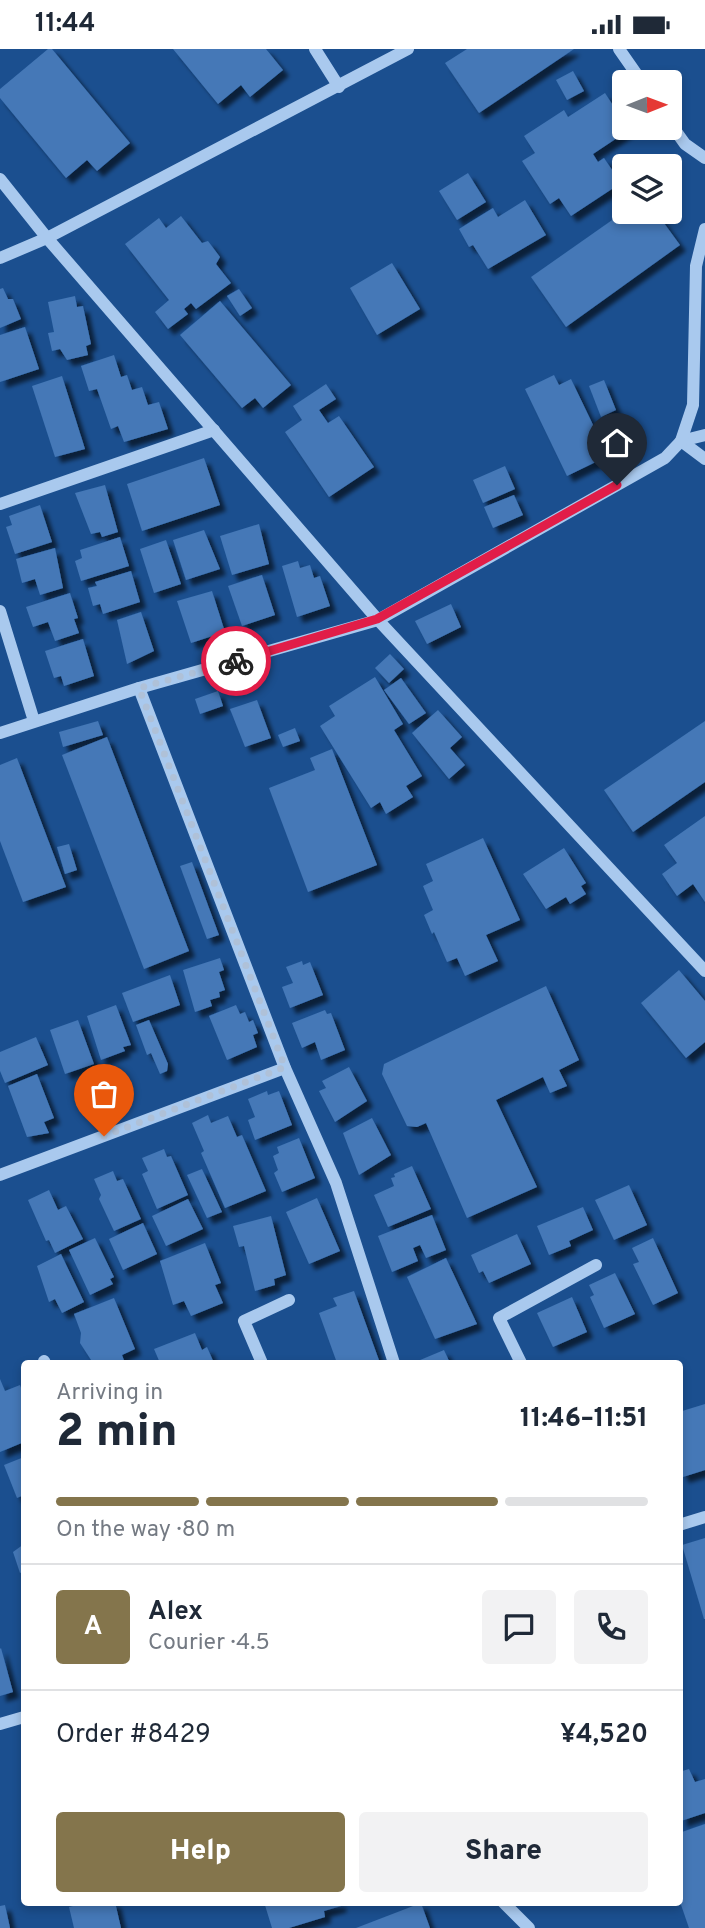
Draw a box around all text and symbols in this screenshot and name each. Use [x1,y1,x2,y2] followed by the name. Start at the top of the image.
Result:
[35,8,96,41] text: 11:44
[612,70,682,140] north arrow
[612,70,682,224] map controls
[612,154,682,224] button: layers
[587,413,647,485] pin
[598,424,636,462] icon: home
[201,626,271,696] courier
[217,642,255,680] icon: bike
[74,1064,134,1136] pin
[85,1075,123,1113] icon: bag
[56,1379,163,1408] text: Arriving in
[520,1403,648,1436] text: 11:46–11:51
[56,1404,178,1463] text: 2 min
[56,1516,235,1545] text: On the way · 80 m
[482,1590,556,1664] button: chat
[574,1590,648,1664] button: phone
[148,1596,203,1629] text: Alex
[84,1611,102,1644] text: A
[148,1629,270,1658] text: Courier · 4.5
[56,1719,211,1752] text: Order #8429
[560,1719,648,1752] text: ¥4,520
[56,1812,345,1892] button: Help
[359,1812,648,1892] button: Share

